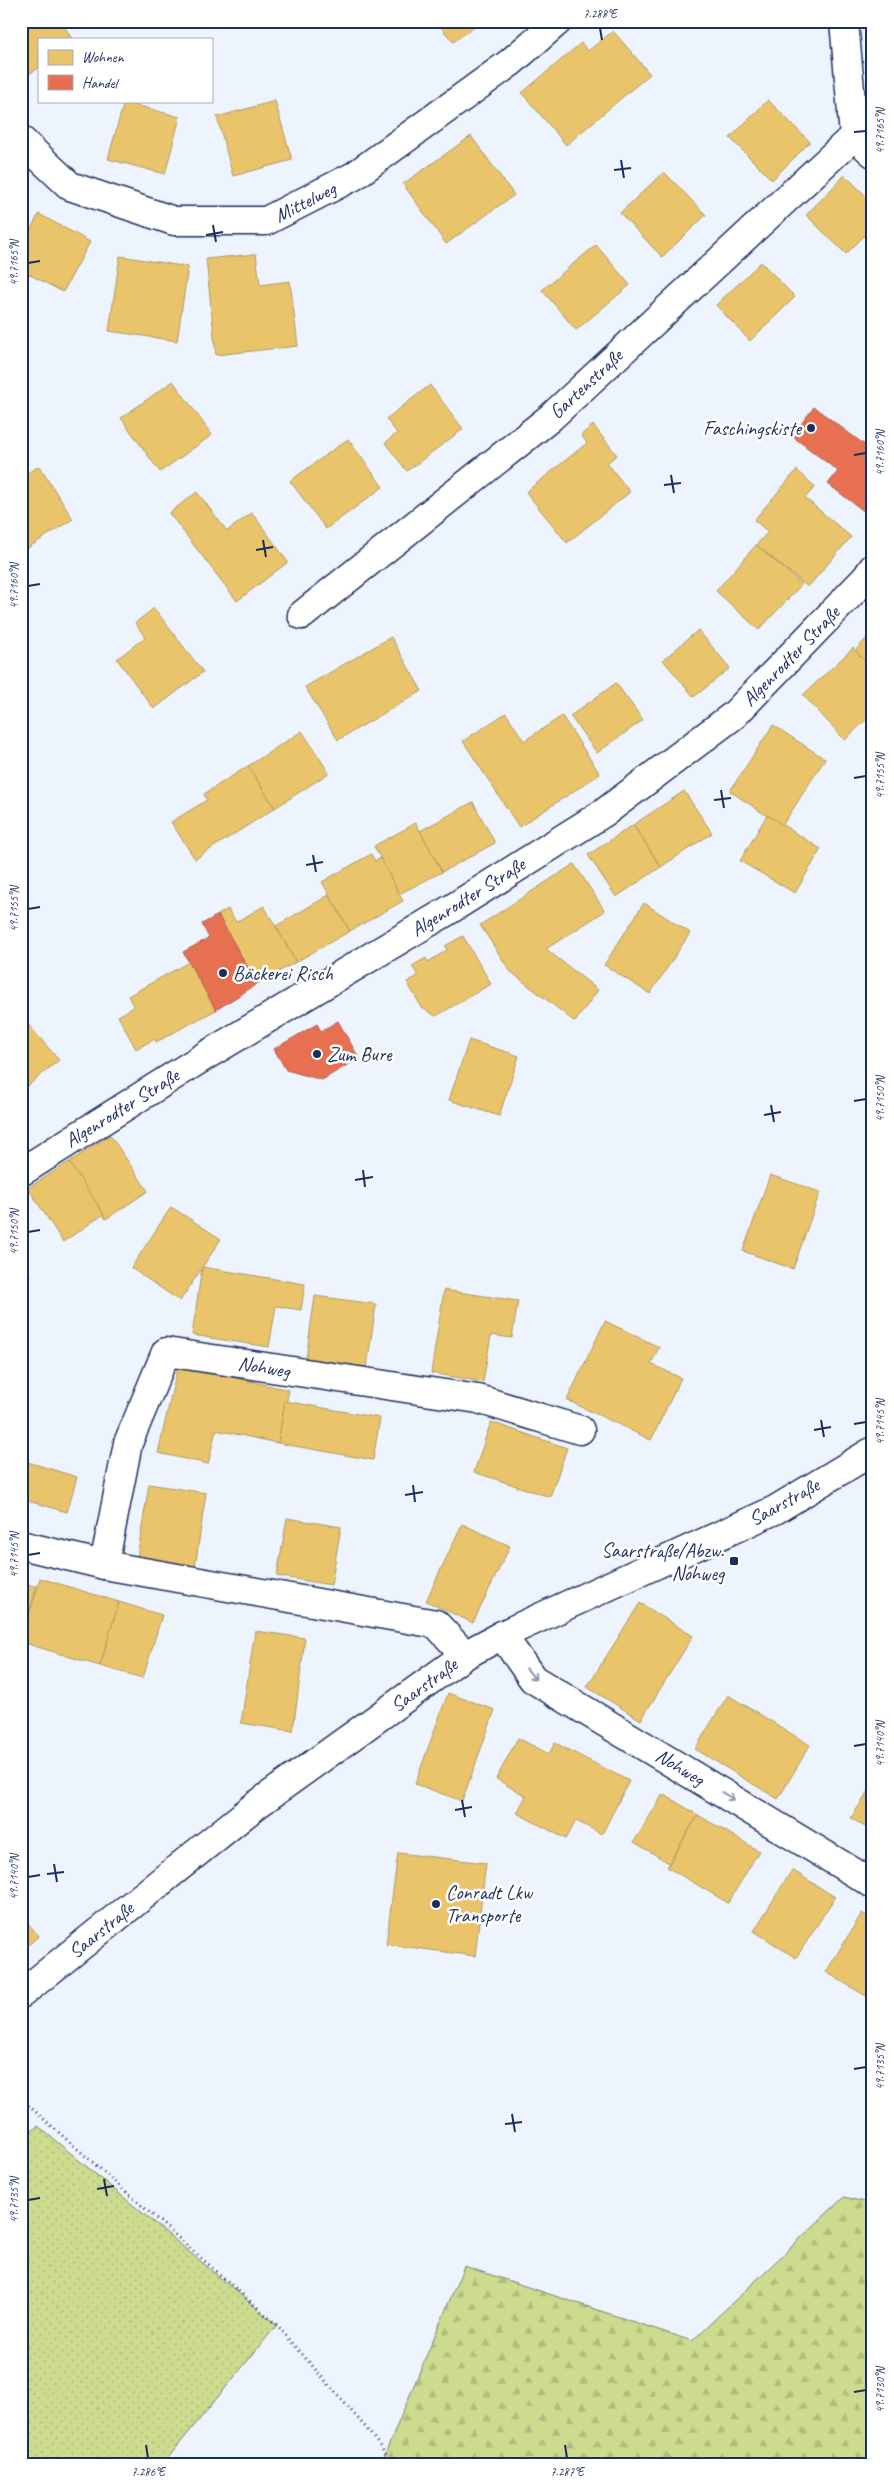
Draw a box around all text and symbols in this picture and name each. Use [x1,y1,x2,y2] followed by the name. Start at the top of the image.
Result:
[583,6,619,22] text: 7.288°E
[38,38,212,102] legend
[82,48,125,67] text: Wohnen
[82,74,120,93] text: Handel
[872,107,888,154] text: 49.7165°N
[270,175,342,228] street label: Mittelweg
[6,239,22,286] text: 49.7165°N
[544,343,629,424] street label: Gartenstraße
[703,416,802,441] place label: Faschingskiste
[805,422,817,434] marker: Faschingskiste
[872,429,888,476] text: 49.7160°N
[6,562,22,609] text: 49.7160°N
[737,599,846,711] street label: Algenrodter Straße
[872,752,888,799] text: 49.7155°N
[406,851,531,942] street label: Algenrodter Straße
[6,885,22,932] text: 49.7155°N
[233,961,334,986] place label: Bäckerei Risch
[217,967,229,979] marker: Bäckerei Risch
[327,1042,393,1067] place label: Zum Bure
[311,1048,323,1060] marker: Zum Bure
[60,1062,185,1153] street label: Algenrodter Straße
[872,1075,888,1122] text: 49.7150°N
[6,1208,22,1255] text: 49.7150°N
[236,1351,294,1384] street label: Nohweg
[872,1398,888,1445] text: 49.7145°N
[744,1472,825,1532] street label: Saarstraße
[6,1531,22,1578] text: 49.7145°N
[601,1538,726,1586] place label: Saarstraße/Abzw. Nohweg
[728,1555,740,1567] marker: Saarstraße/Abzw. Nohweg
[386,1651,464,1718] street label: Saarstraße
[525,1667,536,1680] one-way arrow
[872,1720,888,1767] text: 49.7140°N
[651,1743,710,1792] street label: Nohweg
[720,1792,734,1802] one-way arrow
[6,1853,22,1900] text: 49.7140°N
[446,1880,534,1928] place label: Conradt Lkw Transporte
[63,1895,140,1964] street label: Saarstraße
[430,1898,442,1910] marker: Conradt Lkw Transporte
[872,2043,888,2090] text: 49.7135°N
[6,2176,22,2223] text: 49.7135°N
[872,2366,888,2413] text: 49.7130°N
[131,2464,167,2480] text: 7.286°E
[550,2464,586,2480] text: 7.287°E

